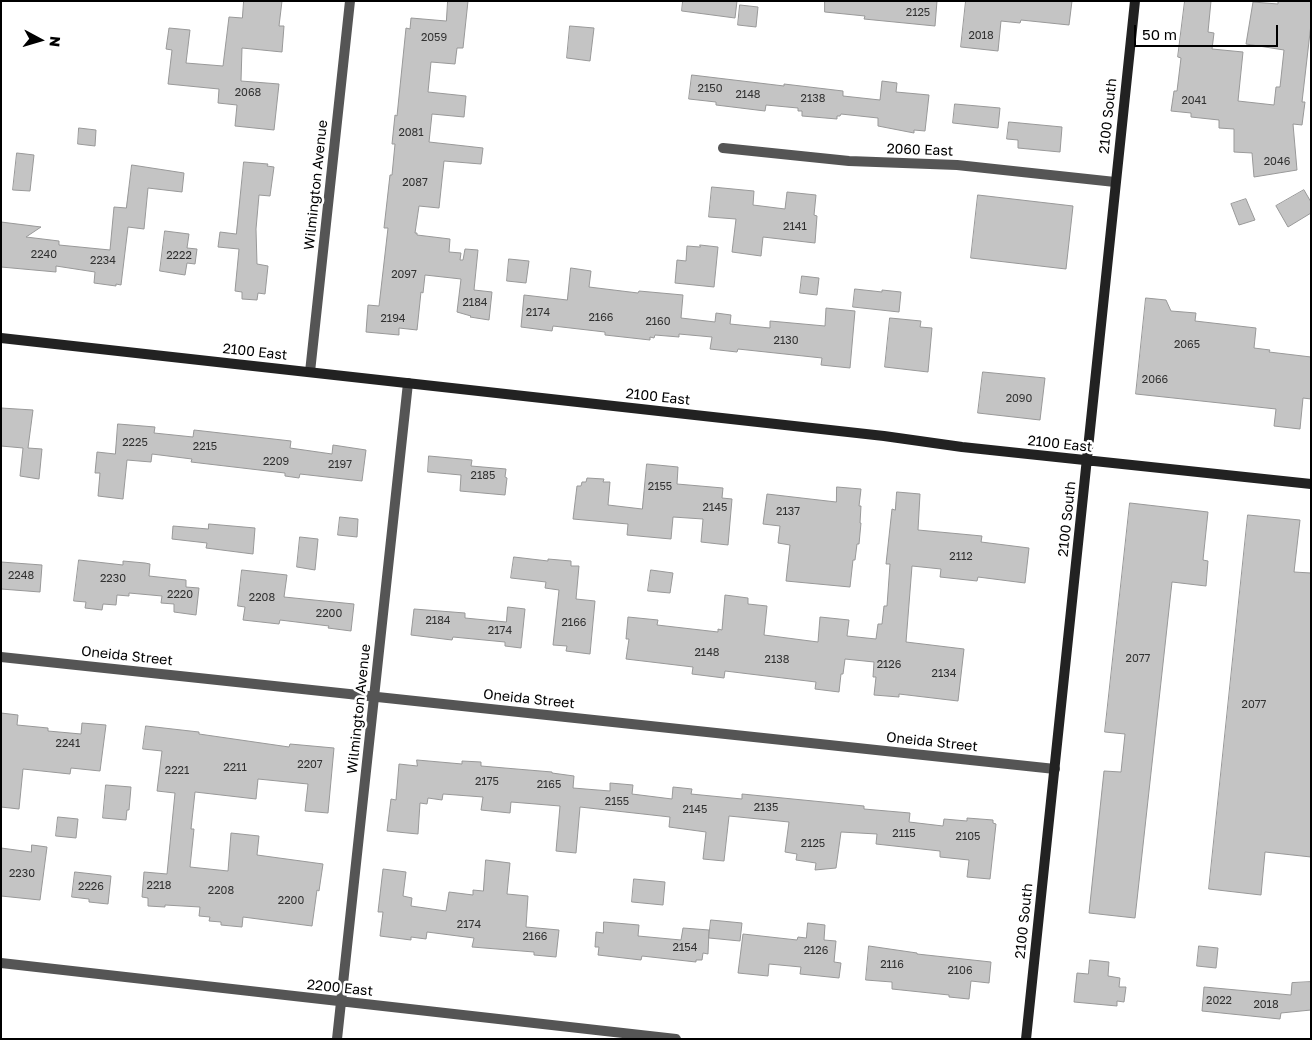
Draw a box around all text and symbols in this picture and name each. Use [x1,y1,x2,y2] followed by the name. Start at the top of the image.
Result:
[906,6,930,20] house number: 2125
[15,15,65,65] north arrow
[1137,15,1281,47] scale bar
[1142,25,1177,43] text: 50 m
[968,29,994,43] house number: 2018
[421,31,447,45] house number: 2059
[46,35,64,48] text: N
[1096,77,1120,155] street label: 2100 South
[698,82,722,96] house number: 2150
[235,86,261,100] house number: 2068
[735,88,761,102] house number: 2148
[801,92,825,106] house number: 2138
[1181,94,1207,108] house number: 2041
[301,119,331,251] street label: Wilmington Avenue
[398,126,424,140] house number: 2081
[886,140,954,160] street label: 2060 East
[1264,155,1290,169] house number: 2046
[402,176,428,190] house number: 2087
[783,220,807,234] house number: 2141
[31,248,57,262] house number: 2240
[166,249,192,263] house number: 2222
[90,254,116,268] house number: 2234
[391,268,417,282] house number: 2097
[462,296,488,310] house number: 2184
[526,306,550,320] house number: 2174
[588,311,614,325] house number: 2166
[380,312,406,326] house number: 2194
[645,315,671,329] house number: 2160
[774,334,798,348] house number: 2130
[1174,338,1200,352] house number: 2065
[222,340,288,364] street label: 2100 East
[1142,373,1168,387] house number: 2066
[625,385,691,409] street label: 2100 East
[1006,392,1032,406] house number: 2090
[1027,432,1093,456] street label: 2100 East
[122,436,148,450] house number: 2225
[193,440,217,454] house number: 2215
[263,455,289,469] house number: 2209
[328,458,352,472] house number: 2197
[471,469,495,483] house number: 2185
[648,480,672,494] house number: 2155
[1055,480,1079,558] street label: 2100 South
[703,501,727,515] house number: 2145
[776,505,800,519] house number: 2137
[949,550,973,564] house number: 2112
[8,569,34,583] house number: 2248
[100,572,126,586] house number: 2230
[167,588,193,602] house number: 2220
[249,591,275,605] house number: 2208
[316,607,342,621] house number: 2200
[425,614,451,628] house number: 2184
[561,616,587,630] house number: 2166
[488,624,512,638] house number: 2174
[80,643,174,669] street label: Oneida Street
[344,643,374,775] street label: Wilmington Avenue
[694,646,720,660] house number: 2148
[1126,652,1150,666] house number: 2077
[765,653,789,667] house number: 2138
[877,658,901,672] house number: 2126
[932,667,956,681] house number: 2134
[482,686,576,712] street label: Oneida Street
[1242,698,1266,712] house number: 2077
[885,729,979,755] street label: Oneida Street
[56,737,80,751] house number: 2241
[297,758,323,772] house number: 2207
[223,761,247,775] house number: 2211
[165,764,189,778] house number: 2221
[475,775,499,789] house number: 2175
[537,778,561,792] house number: 2165
[605,795,629,809] house number: 2155
[754,801,778,815] house number: 2135
[683,803,707,817] house number: 2145
[892,827,916,841] house number: 2115
[956,830,980,844] house number: 2105
[801,837,825,851] house number: 2125
[9,867,35,881] house number: 2230
[147,879,171,893] house number: 2218
[78,880,104,894] house number: 2226
[1012,882,1036,960] street label: 2100 South
[208,884,234,898] house number: 2208
[278,894,304,908] house number: 2200
[457,918,481,932] house number: 2174
[522,930,548,944] house number: 2166
[673,941,697,955] house number: 2154
[804,944,828,958] house number: 2126
[880,958,904,972] house number: 2116
[947,964,973,978] house number: 2106
[306,976,374,1000] street label: 2200 East
[1206,994,1232,1008] house number: 2022
[1253,998,1279,1012] house number: 2018

